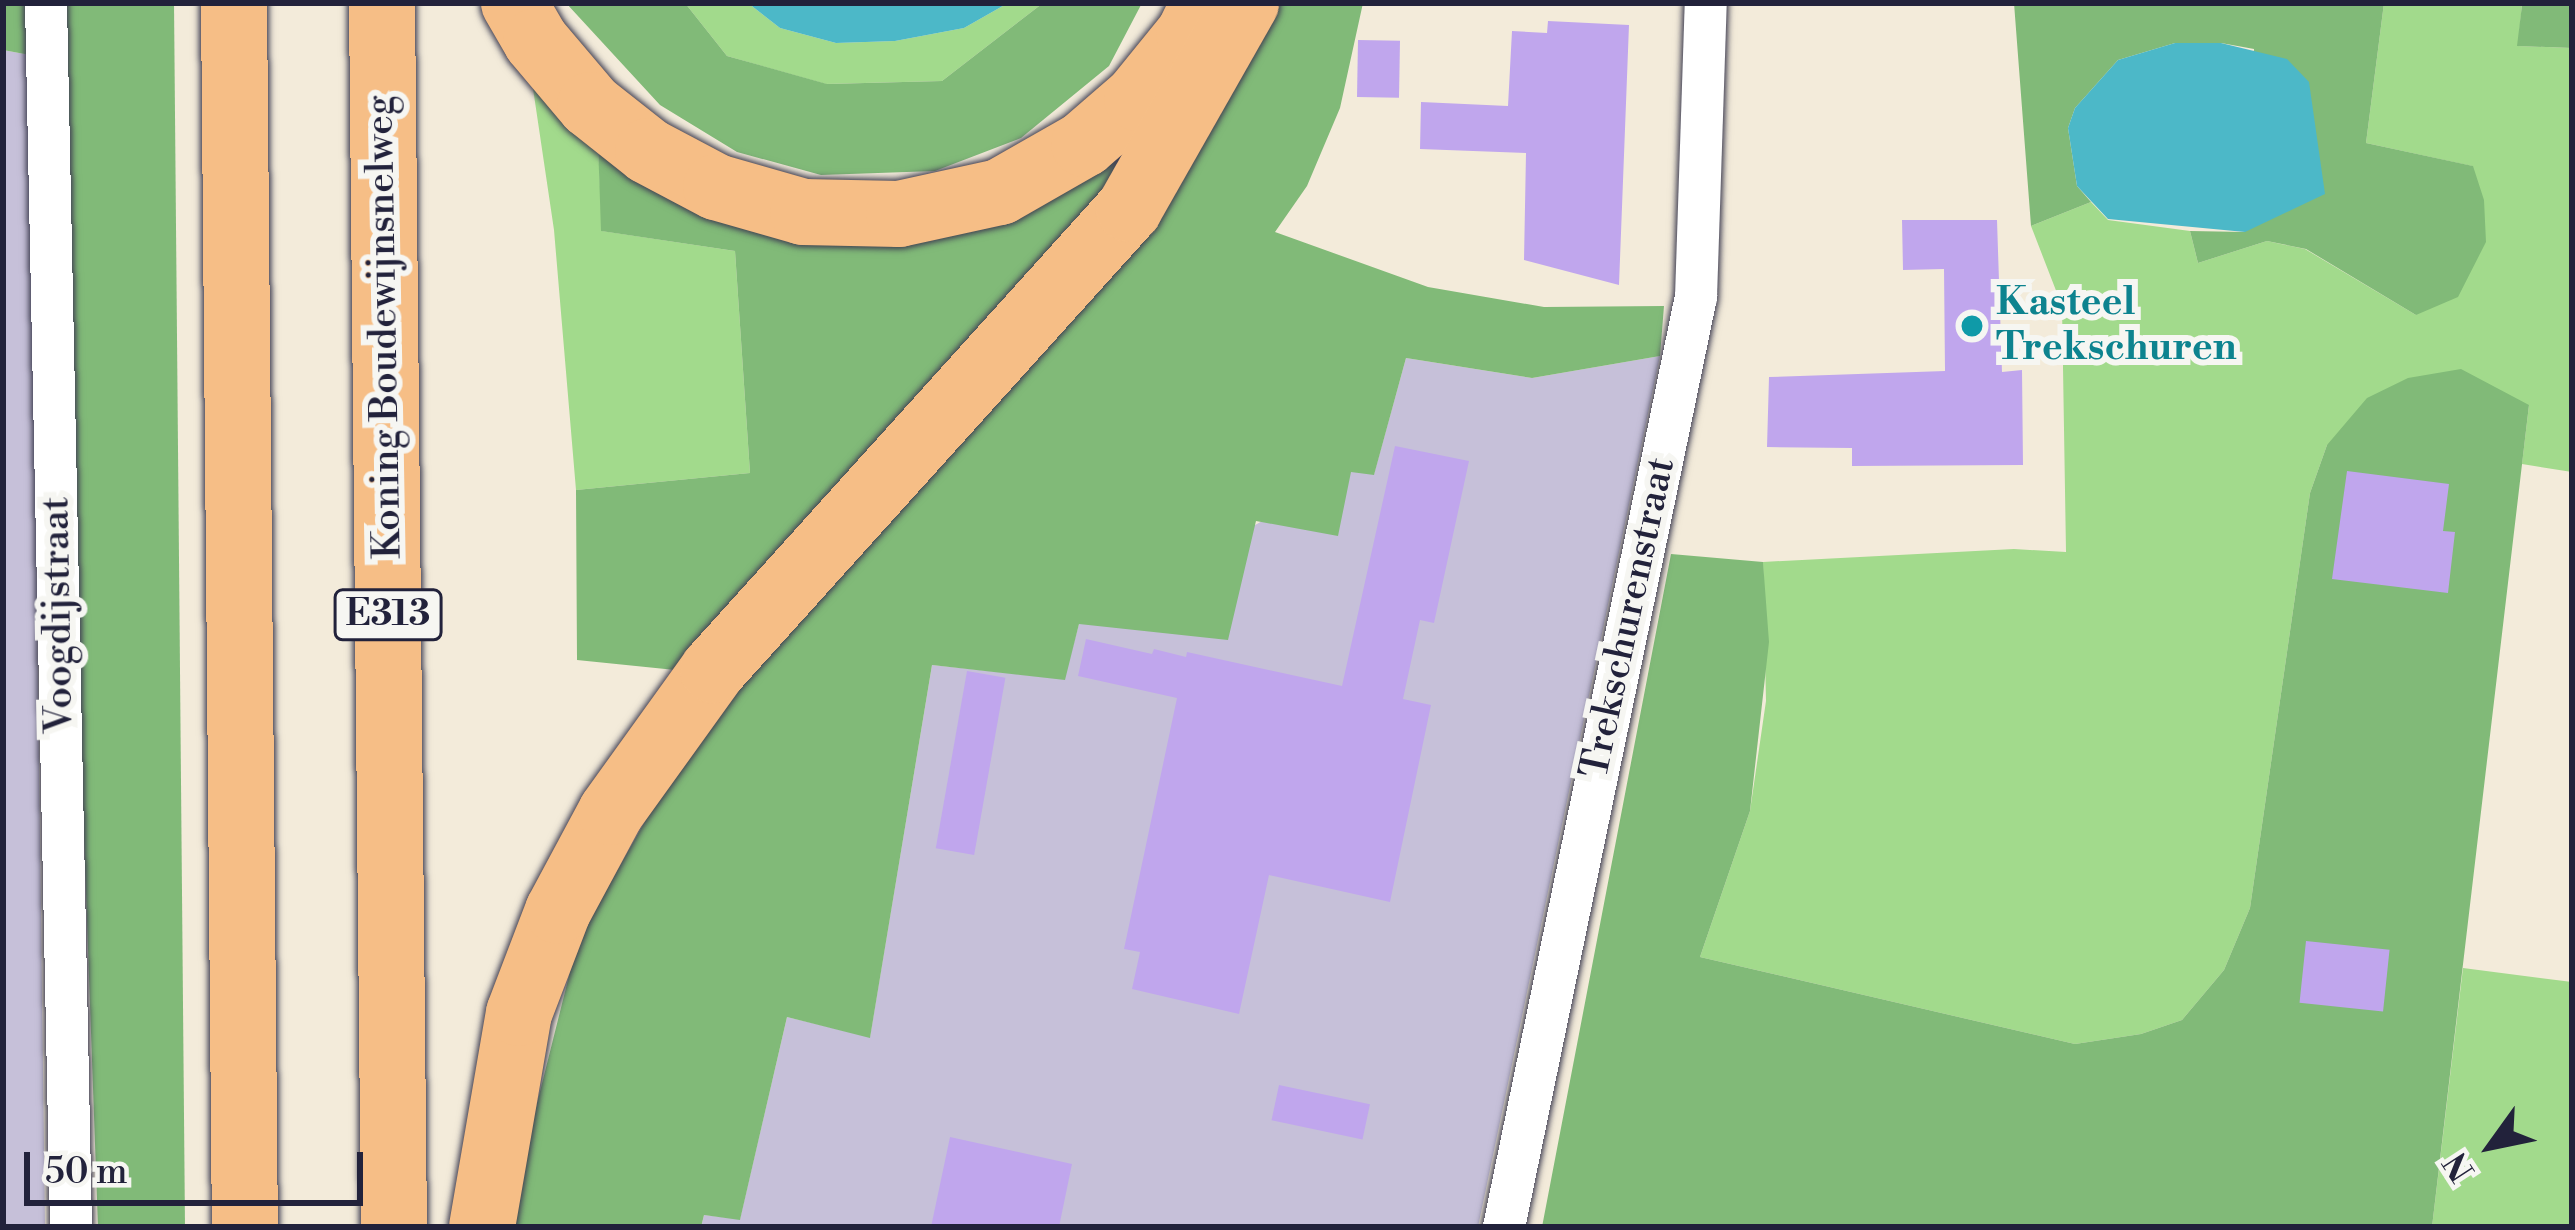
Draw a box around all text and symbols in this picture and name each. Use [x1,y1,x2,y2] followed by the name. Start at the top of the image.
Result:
[358,95,412,559] street label: Koning Boudewijnsnelweg
[1996,281,2237,372] place label: Kasteel Trekschuren
[1959,313,1985,339] marker: Kasteel Trekschuren
[1572,453,1686,783] street label: Trekschurenstraat
[34,496,84,734] street label: Voogdijstraat
[331,585,445,645] road number: E313
[2431,1086,2551,1206] north arrow
[30,1128,369,1202] scale bar
[2436,1144,2485,1188] text: N
[45,1150,128,1195] text: 50 m

